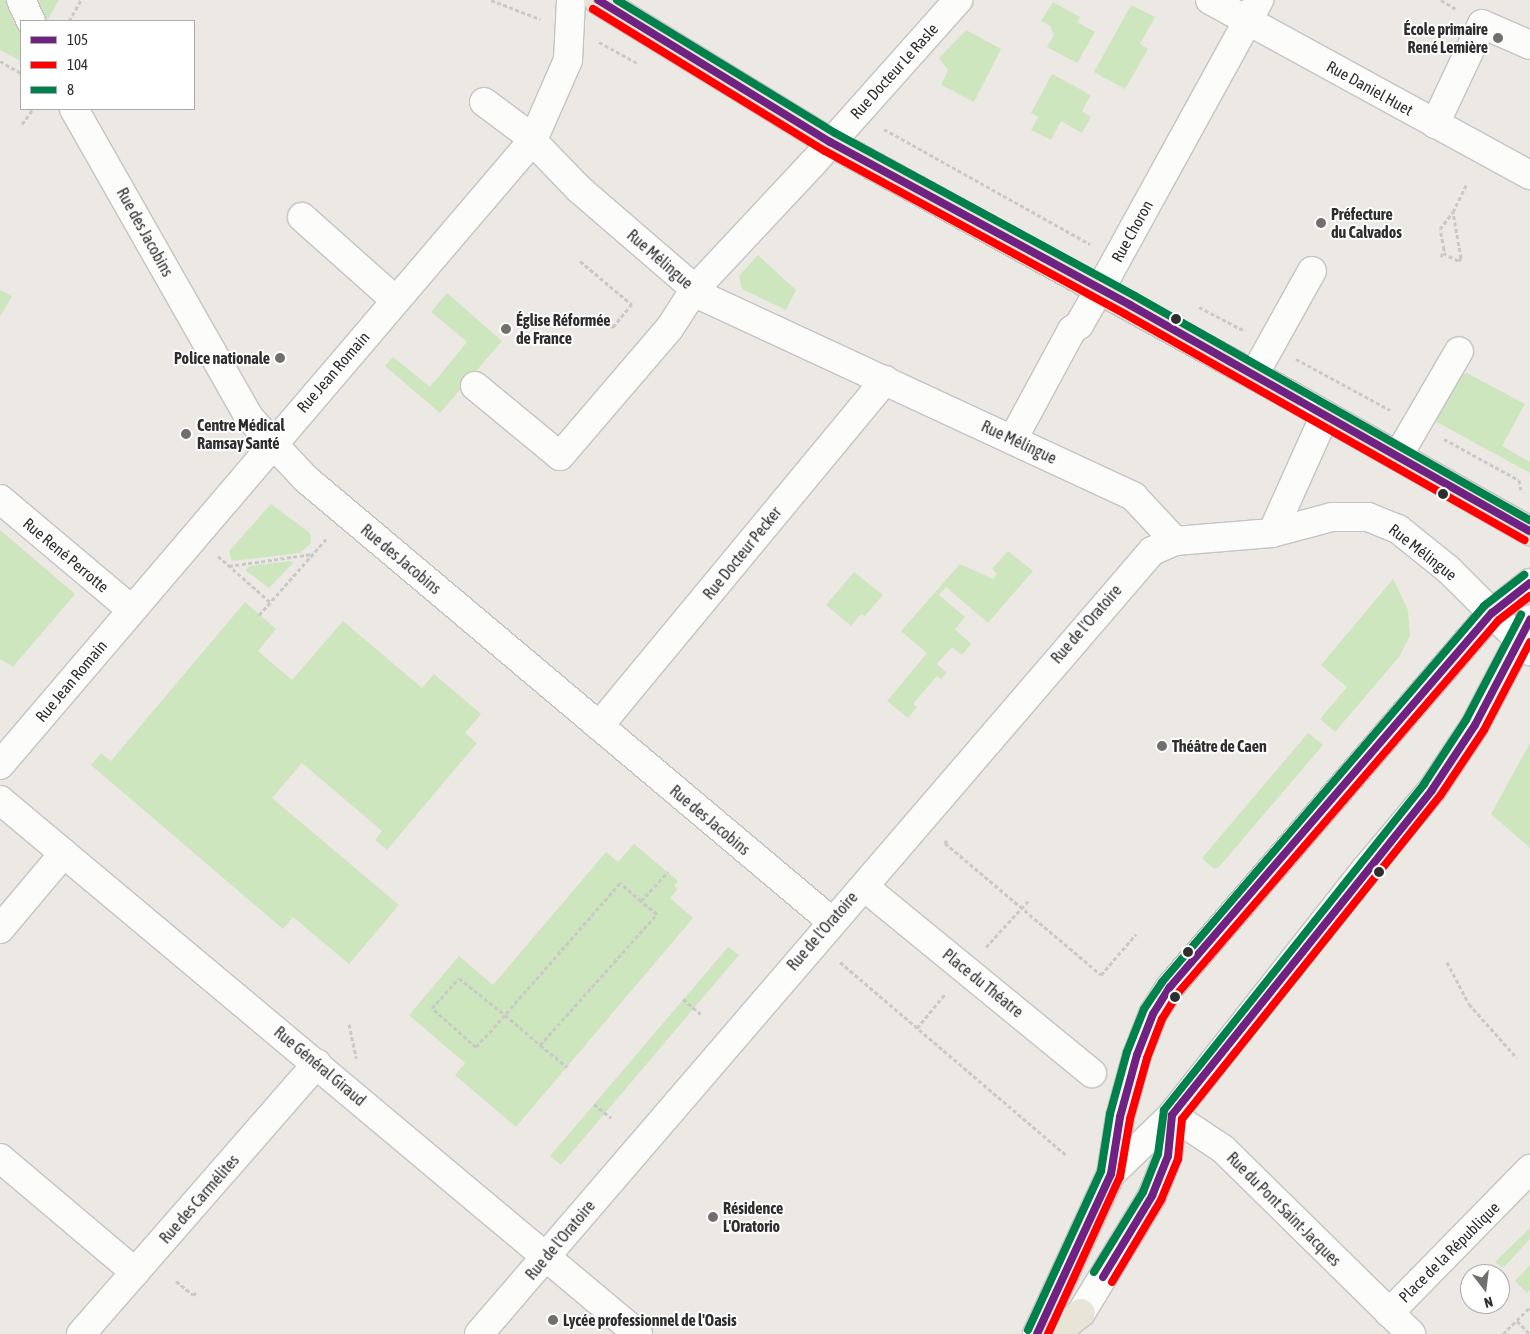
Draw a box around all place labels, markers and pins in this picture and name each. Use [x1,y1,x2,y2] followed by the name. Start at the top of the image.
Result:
[1404,19,1488,57] place label: École primaire René Lemière
[1492,32,1504,44] marker: École primaire René Lemière
[1331,204,1402,242] place label: Préfecture du Calvados
[1315,217,1327,229] marker: Préfecture du Calvados
[516,310,611,348] place label: Église Réformée de France
[1171,314,1181,324] unlabelled marker
[500,323,512,335] marker: Église Réformée de France
[174,348,270,368] place label: Police nationale
[274,352,286,364] marker: Police nationale
[197,415,285,453] place label: Centre Médical Ramsay Santé
[179,427,193,441] marker: Centre Médical Ramsay Santé
[1438,489,1448,499] unlabelled marker
[1172,736,1267,756] place label: Théâtre de Caen
[1156,740,1168,752] marker: Théâtre de Caen
[1374,867,1384,877] unlabelled marker
[1183,947,1193,957] unlabelled marker
[1170,992,1180,1002] unlabelled marker
[723,1198,783,1236] place label: Résidence L'Oratorio
[707,1211,719,1223] marker: Résidence L'Oratorio
[563,1310,737,1330] place label: Lycée professionnel de l'Oasis
[547,1314,559,1326] marker: Lycée professionnel de l'Oasis

